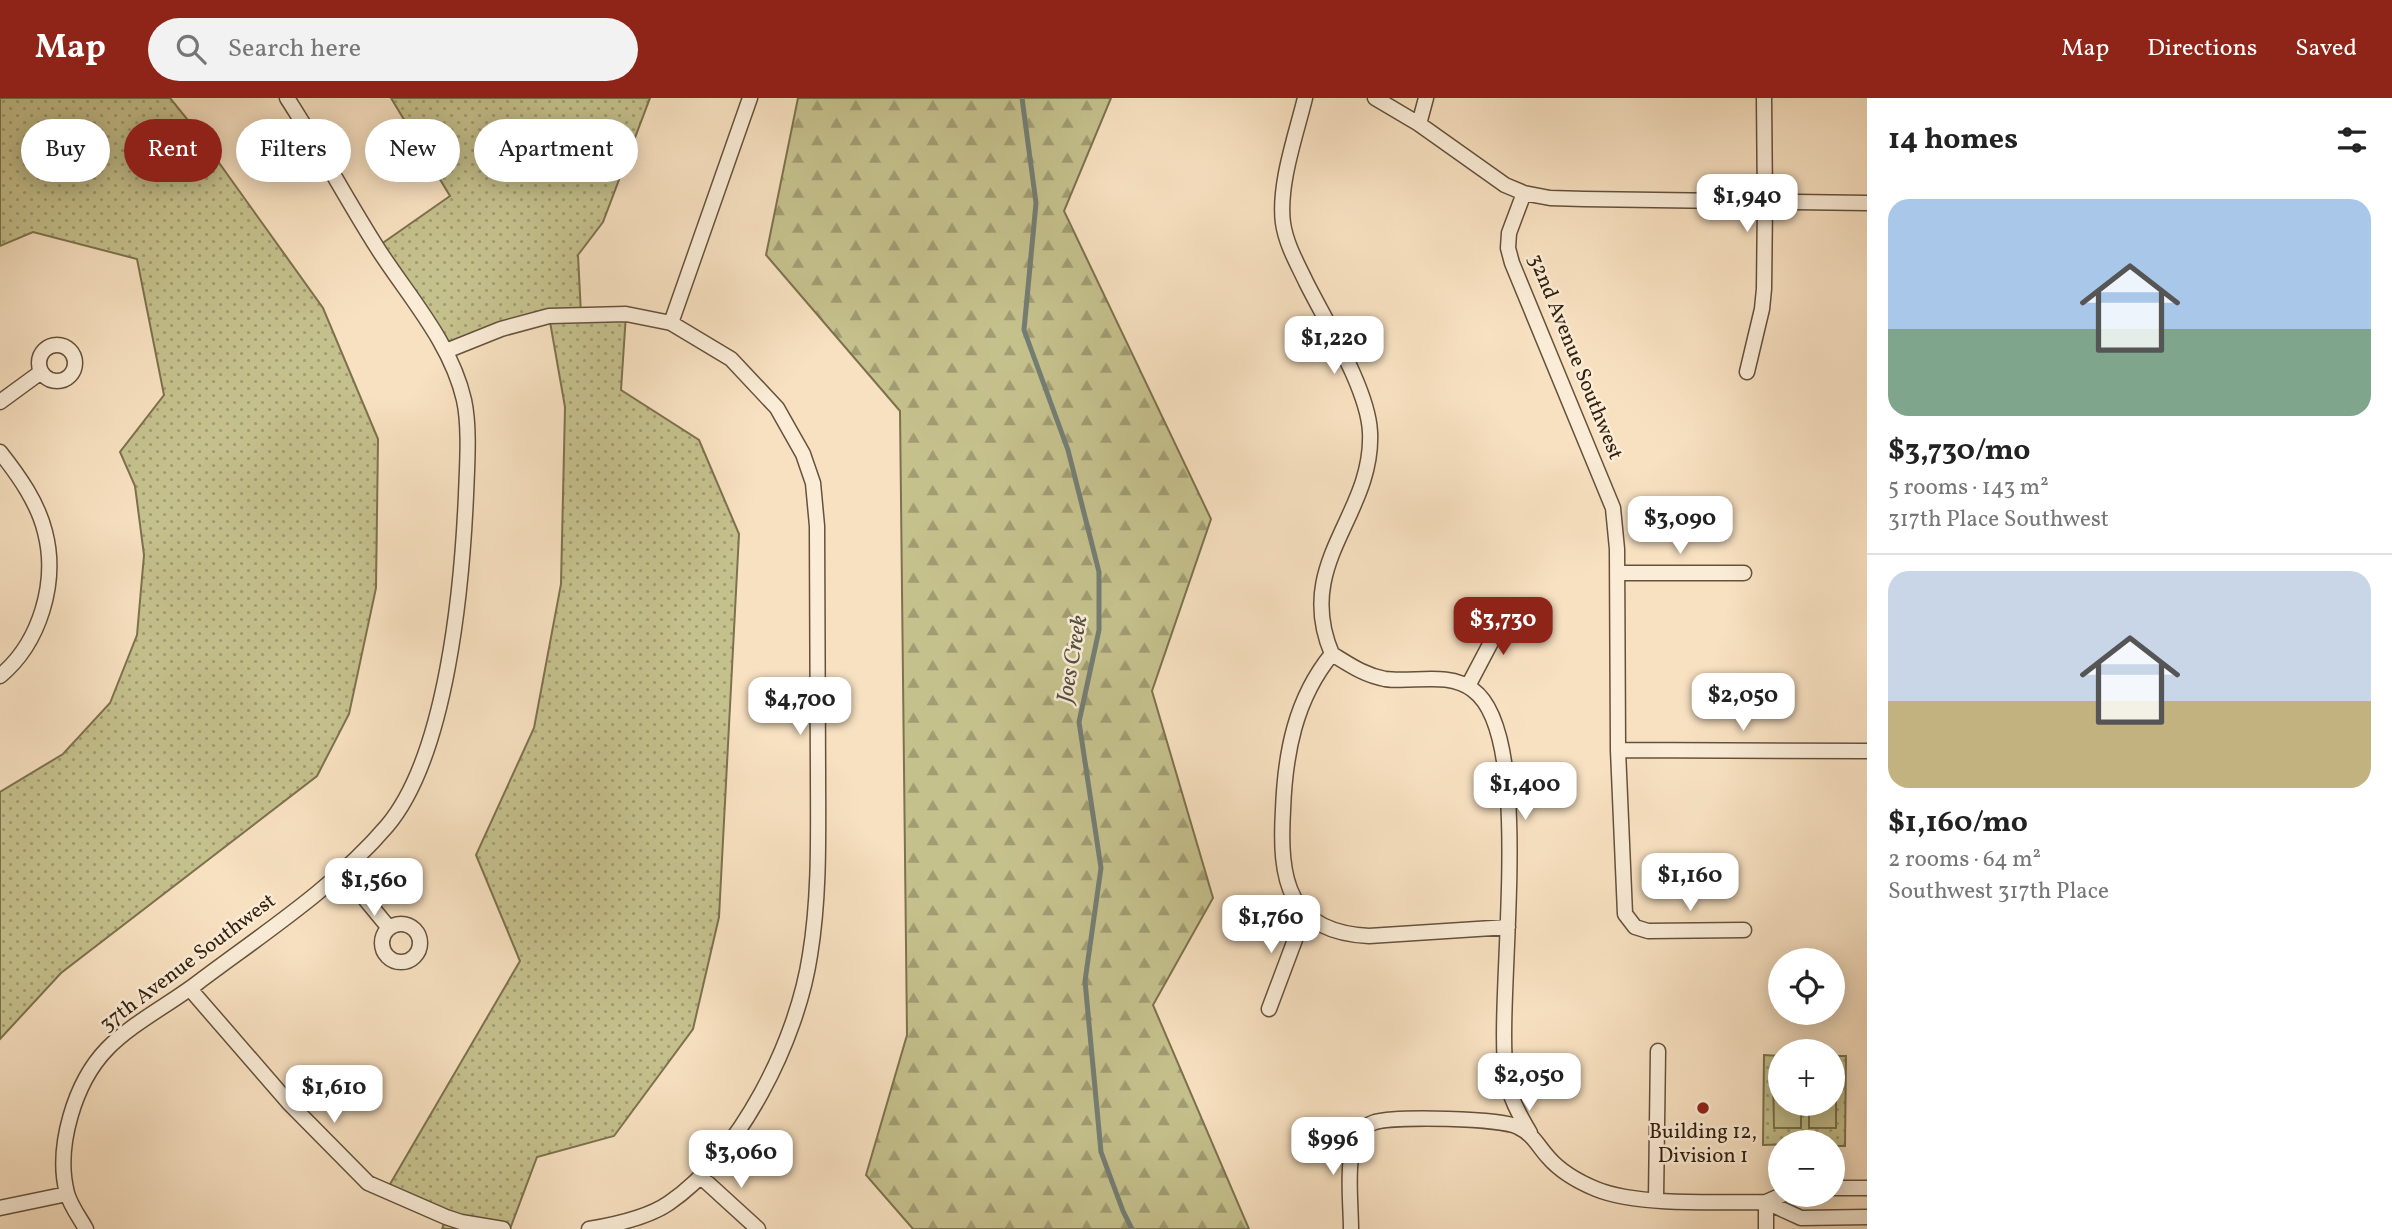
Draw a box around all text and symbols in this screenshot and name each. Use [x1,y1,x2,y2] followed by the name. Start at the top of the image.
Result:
[148,18,638,81] search box
[35,26,106,72] text: Map
[172,30,210,68] icon: search
[228,31,361,67] text: Search here
[2061,32,2109,66] text: Map
[2147,32,2257,66] text: Directions
[2295,32,2357,66] text: Saved
[21,119,110,182] chip: Buy
[124,119,222,182] chip: Rent
[236,119,351,182] chip: Filters
[365,119,460,182] chip: New
[474,119,638,182] chip: Apartment
[1888,119,2018,161] text: 14 homes
[2333,121,2371,159] icon: filters
[1690,174,1804,234] pin: $1,940
[1713,181,1781,213] text: $1,940
[2067,245,2193,371] icon: home
[1520,250,1630,464] street label: 32nd Avenue Southwest
[1277,316,1391,376] pin: $1,220
[1301,323,1367,355] text: $1,220
[1888,430,2030,472] text: $3,730/mo
[1888,472,2049,504] text: 5 rooms · 143 m²
[1623,496,1737,556] pin: $3,090
[1644,503,1716,535] text: $3,090
[1888,504,2109,536] text: 317th Place Southwest
[1446,598,1560,657] pin: $3,730
[1470,604,1536,636] text: $3,730
[1049,612,1096,707] water label: Joes Creek
[2067,617,2193,743] icon: home
[1686,674,1800,733] pin: $2,050
[743,678,857,737] pin: $4,700
[1708,680,1778,712] text: $2,050
[764,684,836,716] text: $4,700
[1468,762,1582,822] pin: $1,400
[1490,769,1560,801] text: $1,400
[1888,802,2028,844] text: $1,160/mo
[1888,844,2041,876] text: 2 rooms · 64 m²
[1633,854,1747,913] pin: $1,160
[317,858,431,918] pin: $1,560
[1658,860,1722,892] text: $1,160
[341,865,407,897] text: $1,560
[1888,876,2109,908] text: Southwest 317th Place
[94,887,282,1039] street label: 37th Avenue Southwest
[1214,896,1328,955] pin: $1,760
[1238,902,1304,934] text: $1,760
[1768,948,1845,1207] map controls
[1768,948,1845,1025] button: locate
[1768,1039,1845,1116] button: +
[1472,1054,1586,1113] pin: $2,050
[1494,1060,1564,1092] text: $2,050
[277,1066,391,1125] pin: $1,610
[302,1072,366,1104] text: $1,610
[1695,1100,1711,1116] marker: Building 12, Division 1
[1292,1118,1374,1177] pin: $996
[1649,1118,1757,1171] place label: Building 12, Division 1
[1307,1124,1359,1156] text: $996
[684,1130,798,1190] pin: $3,060
[1768,1130,1845,1207] button: −
[705,1137,777,1169] text: $3,060

